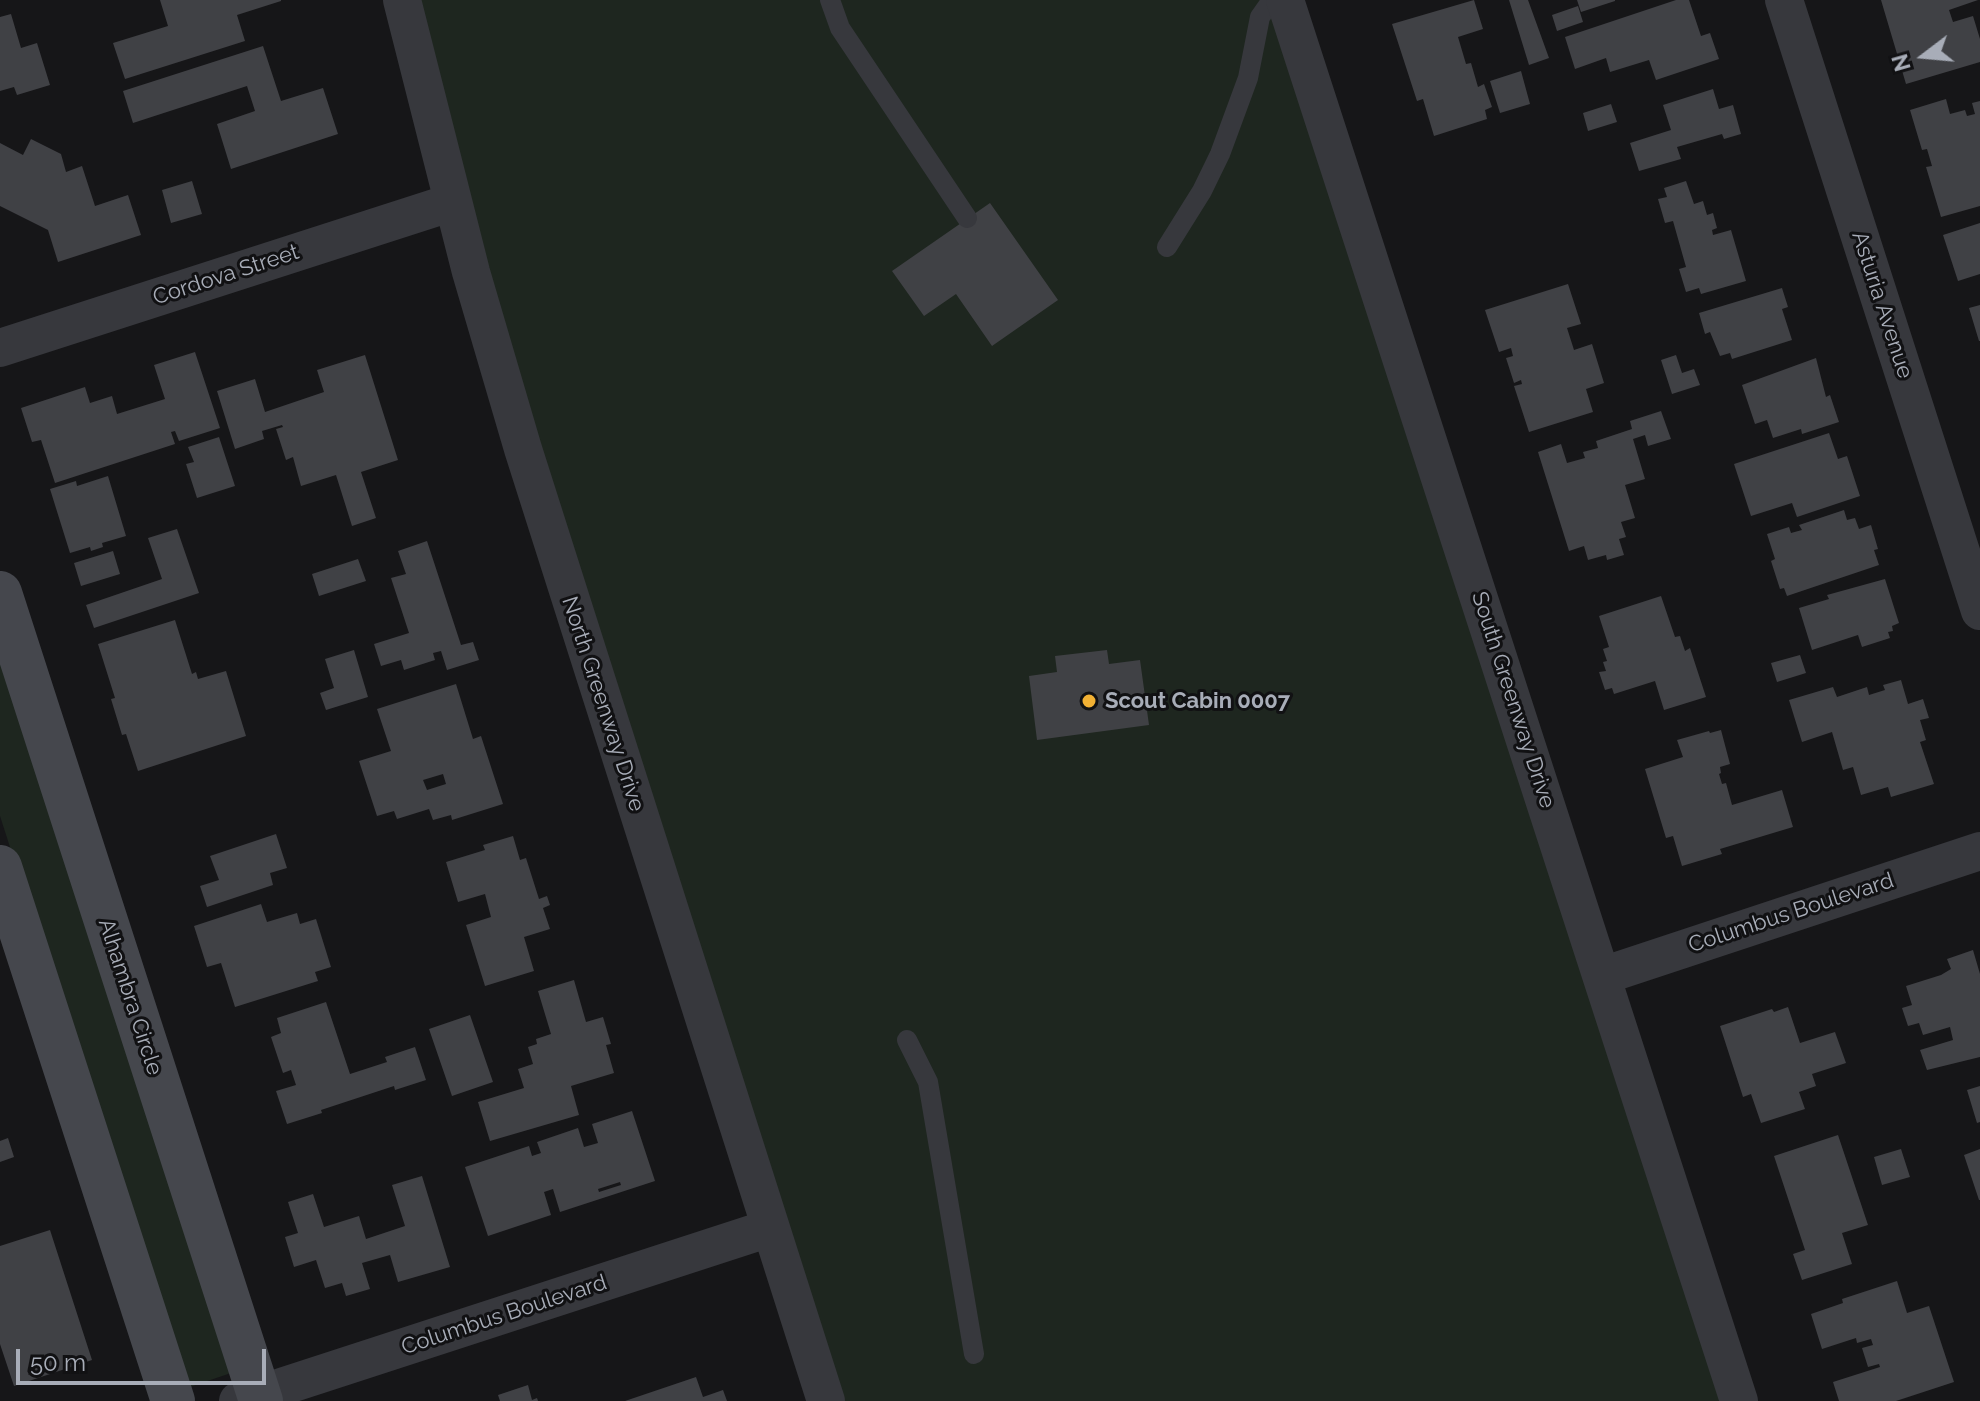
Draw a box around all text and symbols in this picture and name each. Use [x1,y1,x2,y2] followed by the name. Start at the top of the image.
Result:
[1884,16,1964,96] north arrow
[1886,51,1916,74] text: N
[1846,228,1918,382] street label: Asturia Avenue
[150,239,302,311] street label: Cordova Street
[1466,588,1560,812] street label: South Greenway Drive
[556,593,650,815] street label: North Greenway Drive
[1105,688,1290,714] place label: Scout Cabin 0007
[1080,692,1098,710] marker: Scout Cabin 0007
[1685,867,1897,959] street label: Columbus Boulevard
[92,915,168,1079] street label: Alhambra Circle
[398,1269,610,1361] street label: Columbus Boulevard
[20,1333,270,1383] scale bar
[30,1348,86,1377] text: 50 m

